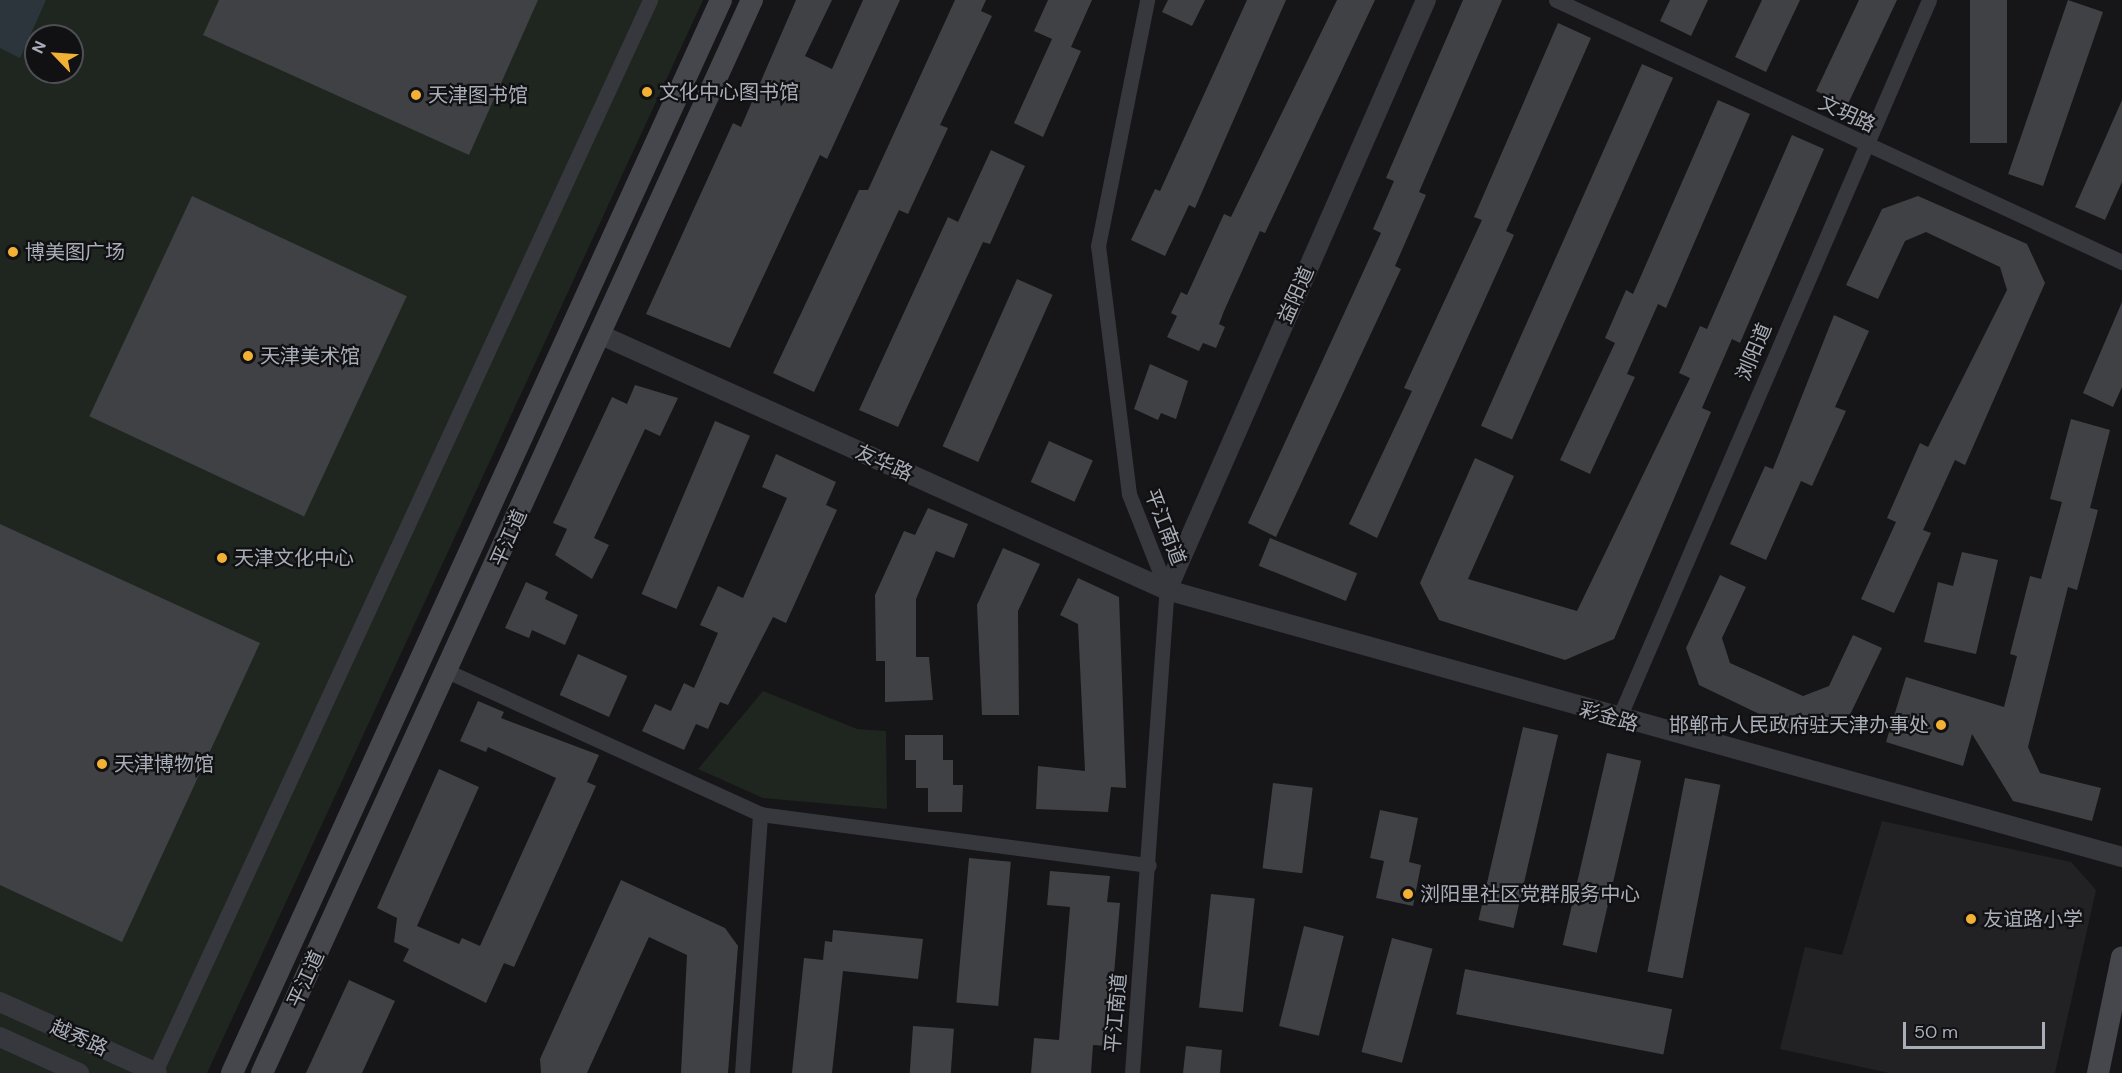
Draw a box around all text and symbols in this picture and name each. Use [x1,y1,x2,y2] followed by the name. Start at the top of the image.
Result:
[24,24,84,84] north arrow
[27,37,51,57] text: N
[659,80,799,104] place label: 文化中心图书馆
[428,83,528,107] place label: 天津图书馆
[640,85,654,99] marker: 文化中心图书馆
[409,88,423,102] marker: 天津图书馆
[1815,90,1879,138] street label: 文玥路
[25,240,125,264] place label: 博美图广场
[6,245,20,259] marker: 博美图广场
[1273,263,1319,327] street label: 益阳道
[1731,320,1777,384] street label: 浏阳道
[260,344,360,368] place label: 天津美术馆
[241,349,255,363] marker: 天津美术馆
[852,440,916,486] street label: 友华路
[1139,485,1191,569] street label: 平江南道
[486,506,532,570] street label: 平江道
[234,546,354,570] place label: 天津文化中心
[215,551,229,565] marker: 天津文化中心
[1577,697,1641,737] street label: 彩金路
[1669,713,1929,737] place label: 邯郸市人民政府驻天津办事处
[1934,718,1948,732] marker: 邯郸市人民政府驻天津办事处
[114,752,214,776] place label: 天津博物馆
[95,757,109,771] marker: 天津博物馆
[1420,882,1640,906] place label: 浏阳里社区党群服务中心
[1401,887,1415,901] marker: 浏阳里社区党群服务中心
[1983,907,2083,931] place label: 友谊路小学
[1964,912,1978,926] marker: 友谊路小学
[282,947,330,1011] street label: 平江道
[1101,972,1131,1054] street label: 平江南道
[1906,1010,2048,1048] scale bar
[47,1015,111,1061] street label: 越秀路
[1914,1020,1958,1044] text: 50 m

